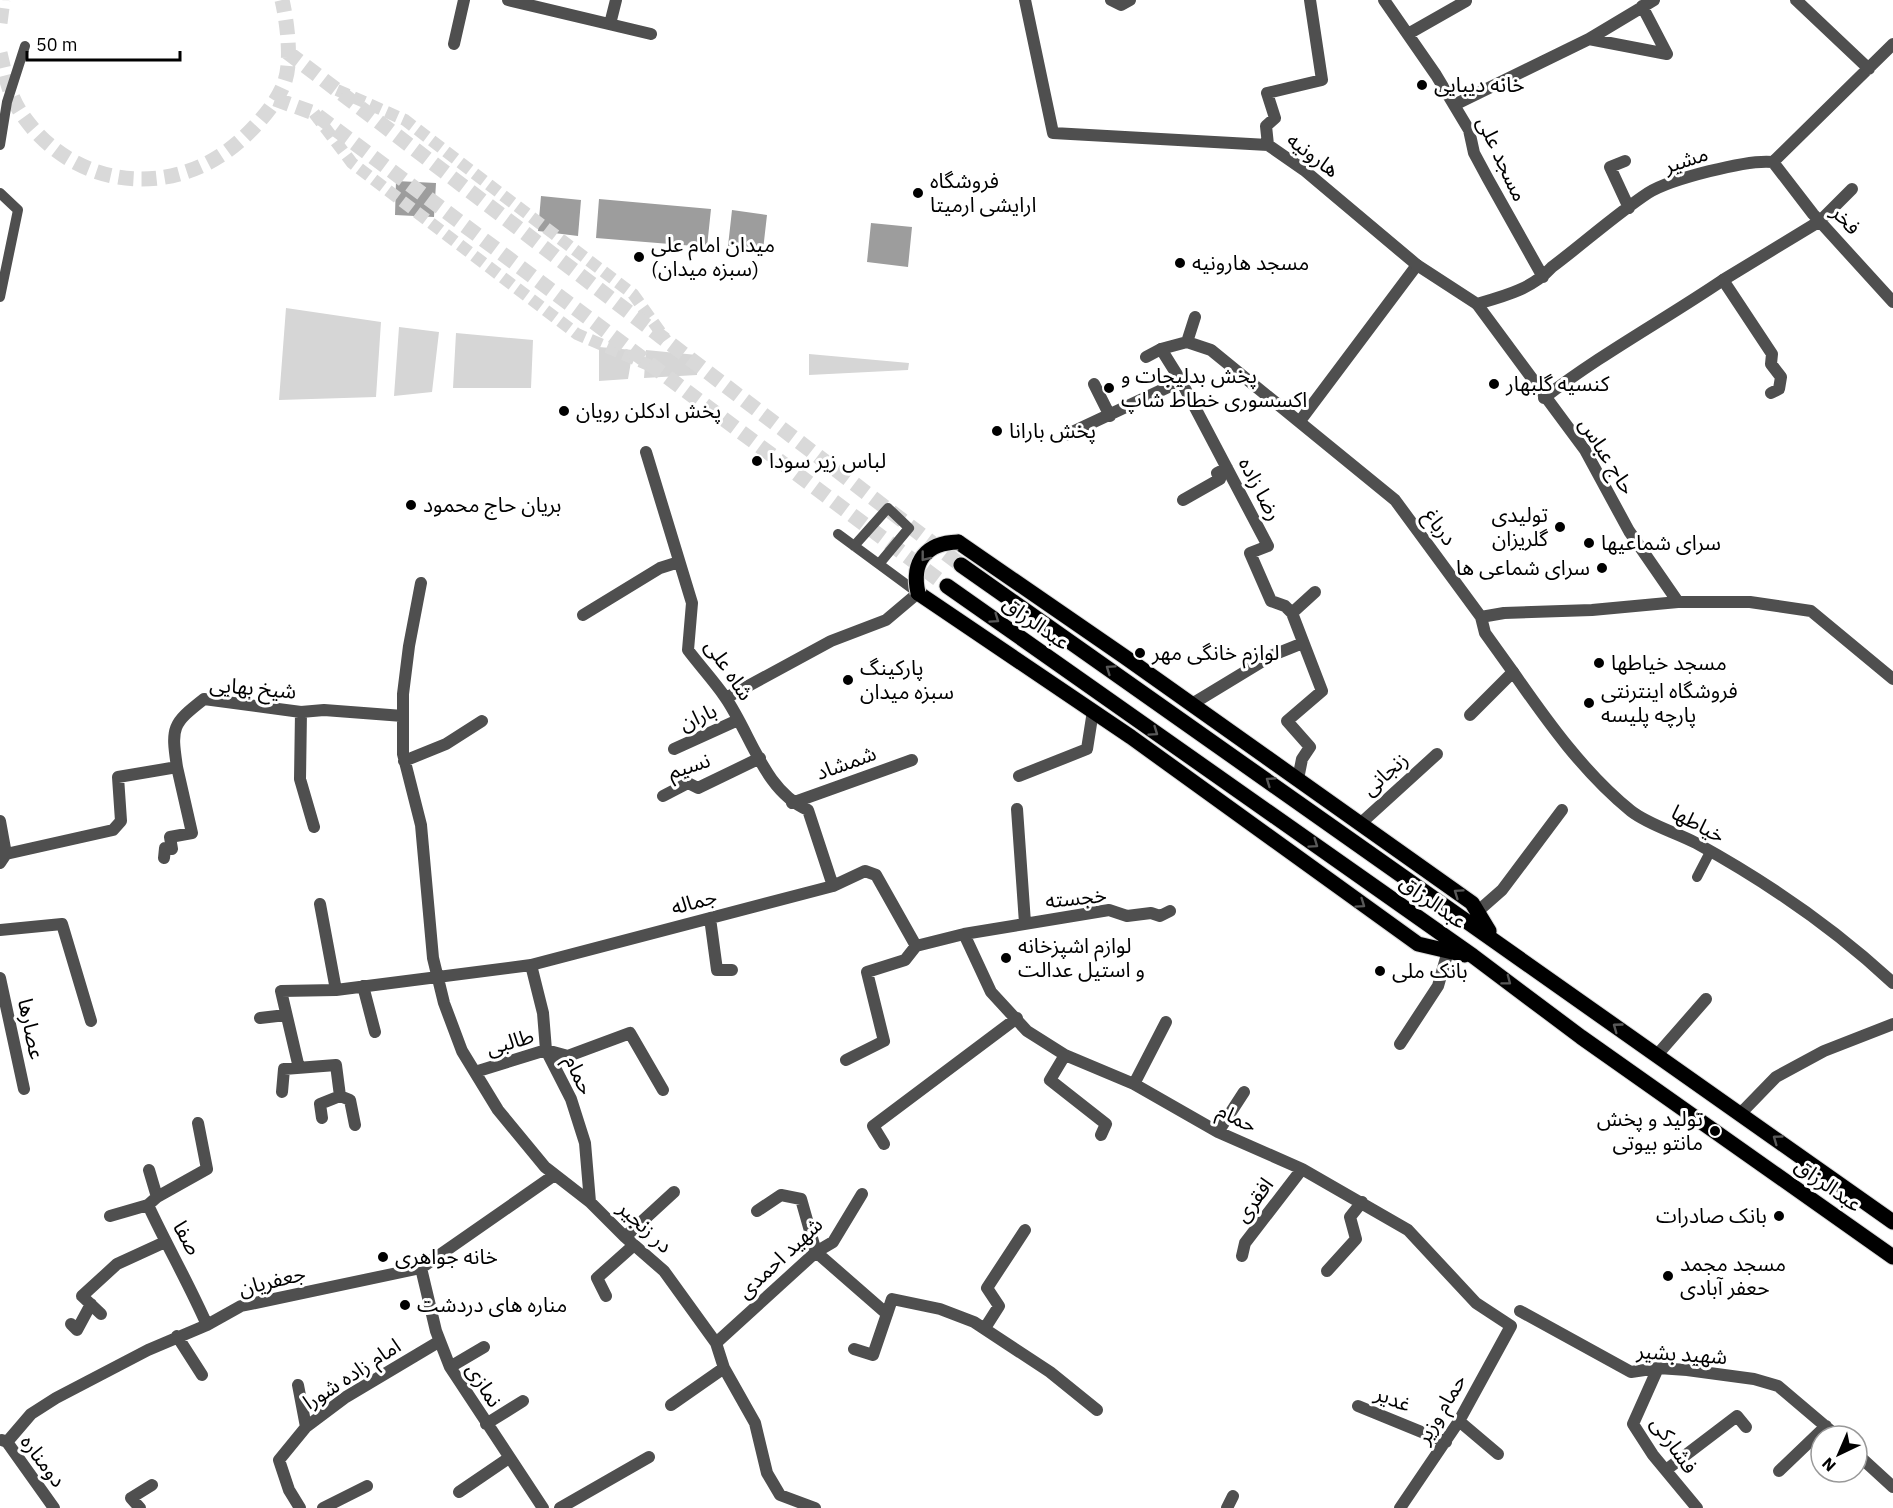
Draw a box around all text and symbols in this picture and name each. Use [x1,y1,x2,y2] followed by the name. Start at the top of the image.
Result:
[27,24,180,62] scale bar
[36,33,78,56] text: 50 m
[1434,70,1525,98] place label: خانه دیبایی
[1415,78,1429,92] marker: خانه دیبایی
[1471,112,1535,206] street label: مسجد علی
[1282,125,1346,183] street label: هارونیه
[1659,139,1711,180] street label: مشیر
[930,166,1036,218] place label: فروشگاه ارایشی ارمیتا
[911,186,925,200] marker: فروشگاه ارایشی ارمیتا
[1825,198,1868,240] street label: فخر
[651,230,775,282] place label: میدان امام علی (سبزه میدان)
[1192,248,1309,276] place label: مسجد هارونیه
[632,250,646,264] marker: میدان امام علی (سبزه میدان)
[1173,256,1187,270] marker: مسجد هارونیه
[1121,361,1307,414] place label: پخش بدلیجات و اکسسوری خطاط شاپ
[1505,369,1610,397] place label: کنسیه گلبهار
[1487,377,1501,391] marker: کنسیه گلبهار
[1102,381,1116,395] marker: پخش بدلیجات و اکسسوری خطاط شاپ
[576,396,721,424] place label: پخش ادکلن رویان
[557,404,571,418] marker: پخش ادکلن رویان
[1571,412,1643,500] street label: حاج عباس
[1009,416,1096,444] place label: پخش بارانا
[990,424,1004,438] marker: پخش بارانا
[769,446,886,474] place label: لباس زیر سودا
[1233,452,1289,525] street label: رضا زاده
[750,454,764,468] marker: لباس زیر سودا
[423,490,561,520] place label: بریان حاج محمود
[404,498,418,512] marker: بریان حاج محمود
[1491,500,1548,552] place label: تولیدی گلریزان
[1416,502,1464,552] street label: درباغ
[1553,520,1567,534] marker: تولیدی گلریزان
[1601,528,1721,556] place label: سرای شماعیها
[1582,536,1596,550] marker: سرای شماعیها
[921,550,932,561] one-way arrow
[1456,553,1590,581] place label: سرای شماعی ها
[1595,561,1609,575] marker: سرای شماعی ها
[997,589,1076,655] street label: عبدالرزاق
[988,612,999,623] one-way arrow
[699,633,761,706] street label: شاه علی
[1151,638,1280,669] place label: لوازم خانگی مهر
[1133,646,1147,660] marker: لوازم خانگی مهر
[1611,648,1727,676] place label: مسجد خیاطها
[860,653,954,705] place label: پارکینگ سبزه میدان
[1592,656,1606,670] marker: مسجد خیاطها
[1106,665,1117,676] one-way arrow
[208,669,298,707] street label: شیخ بهایی
[841,673,855,687] marker: پارکینگ سبزه میدان
[1601,676,1738,728] place label: فروشگاه اینترنتی پارچه پلیسه
[674,696,721,737] street label: باران
[1582,696,1596,710] marker: فروشگاه اینترنتی پارچه پلیسه
[1148,725,1159,736] one-way arrow
[811,738,880,786] street label: شمشاد
[664,745,714,787] street label: نسیم
[1355,745,1414,802] street label: زنجانی
[1265,777,1276,788] one-way arrow
[1667,797,1730,849] street label: خیاطها
[1307,837,1318,848] one-way arrow
[1394,868,1473,934] street label: عبدالرزاق
[1044,880,1108,914] street label: خجسته
[668,882,720,921] street label: جماله
[1454,890,1465,901] one-way arrow
[1354,897,1365,908] one-way arrow
[1018,931,1145,983] place label: لوازم اشپزخانه و استیل عدالت
[999,951,1013,965] marker: لوازم اشپزخانه و استیل عدالت
[1392,956,1468,984] place label: بانک ملی
[1373,964,1387,978] marker: بانک ملی
[1500,974,1511,985] one-way arrow
[12,996,52,1062] street label: عصارها
[483,1021,537,1061] street label: طالبی
[1613,1023,1624,1034] one-way arrow
[556,1050,601,1100] street label: حمام
[1212,1096,1262,1141] street label: حمام
[1597,1104,1703,1156] place label: تولید و پخش مانتو بیوتی
[1708,1124,1722,1138] marker: تولید و پخش مانتو بیوتی
[1773,1135,1784,1146] one-way arrow
[1789,1151,1868,1217] street label: عبدالرزاق
[1227,1171,1279,1227] street label: افقری
[612,1193,679,1259] street label: در زنجیر
[1656,1201,1767,1229] place label: بانک صادرات
[1772,1209,1786,1223] marker: بانک صادرات
[730,1210,828,1304] street label: شهید احمدی
[167,1215,209,1260] street label: صفا
[395,1242,498,1270] place label: خانه جواهری
[1680,1249,1786,1301] place label: مسجد مجمد حعفر آبادی
[376,1250,390,1264] marker: خانه جواهری
[235,1258,308,1302] street label: جعفریان
[1661,1269,1675,1283] marker: مسجد مجمد حعفر آبادی
[417,1290,567,1318] place label: مناره های دردشت
[398,1298,412,1312] marker: مناره های دردشت
[297,1331,407,1418] street label: امام زاده شورا
[1635,1336,1728,1370] street label: شهید بشیر
[460,1357,509,1412] street label: نمازی
[1408,1368,1474,1451] street label: حمام وزیر
[1370,1378,1415,1418] street label: غدیر
[1645,1410,1705,1479] street label: فشارکی
[1809,1424,1869,1484] north arrow
[15,1428,73,1492] street label: دومناره
[1817,1454,1840,1476] text: N

